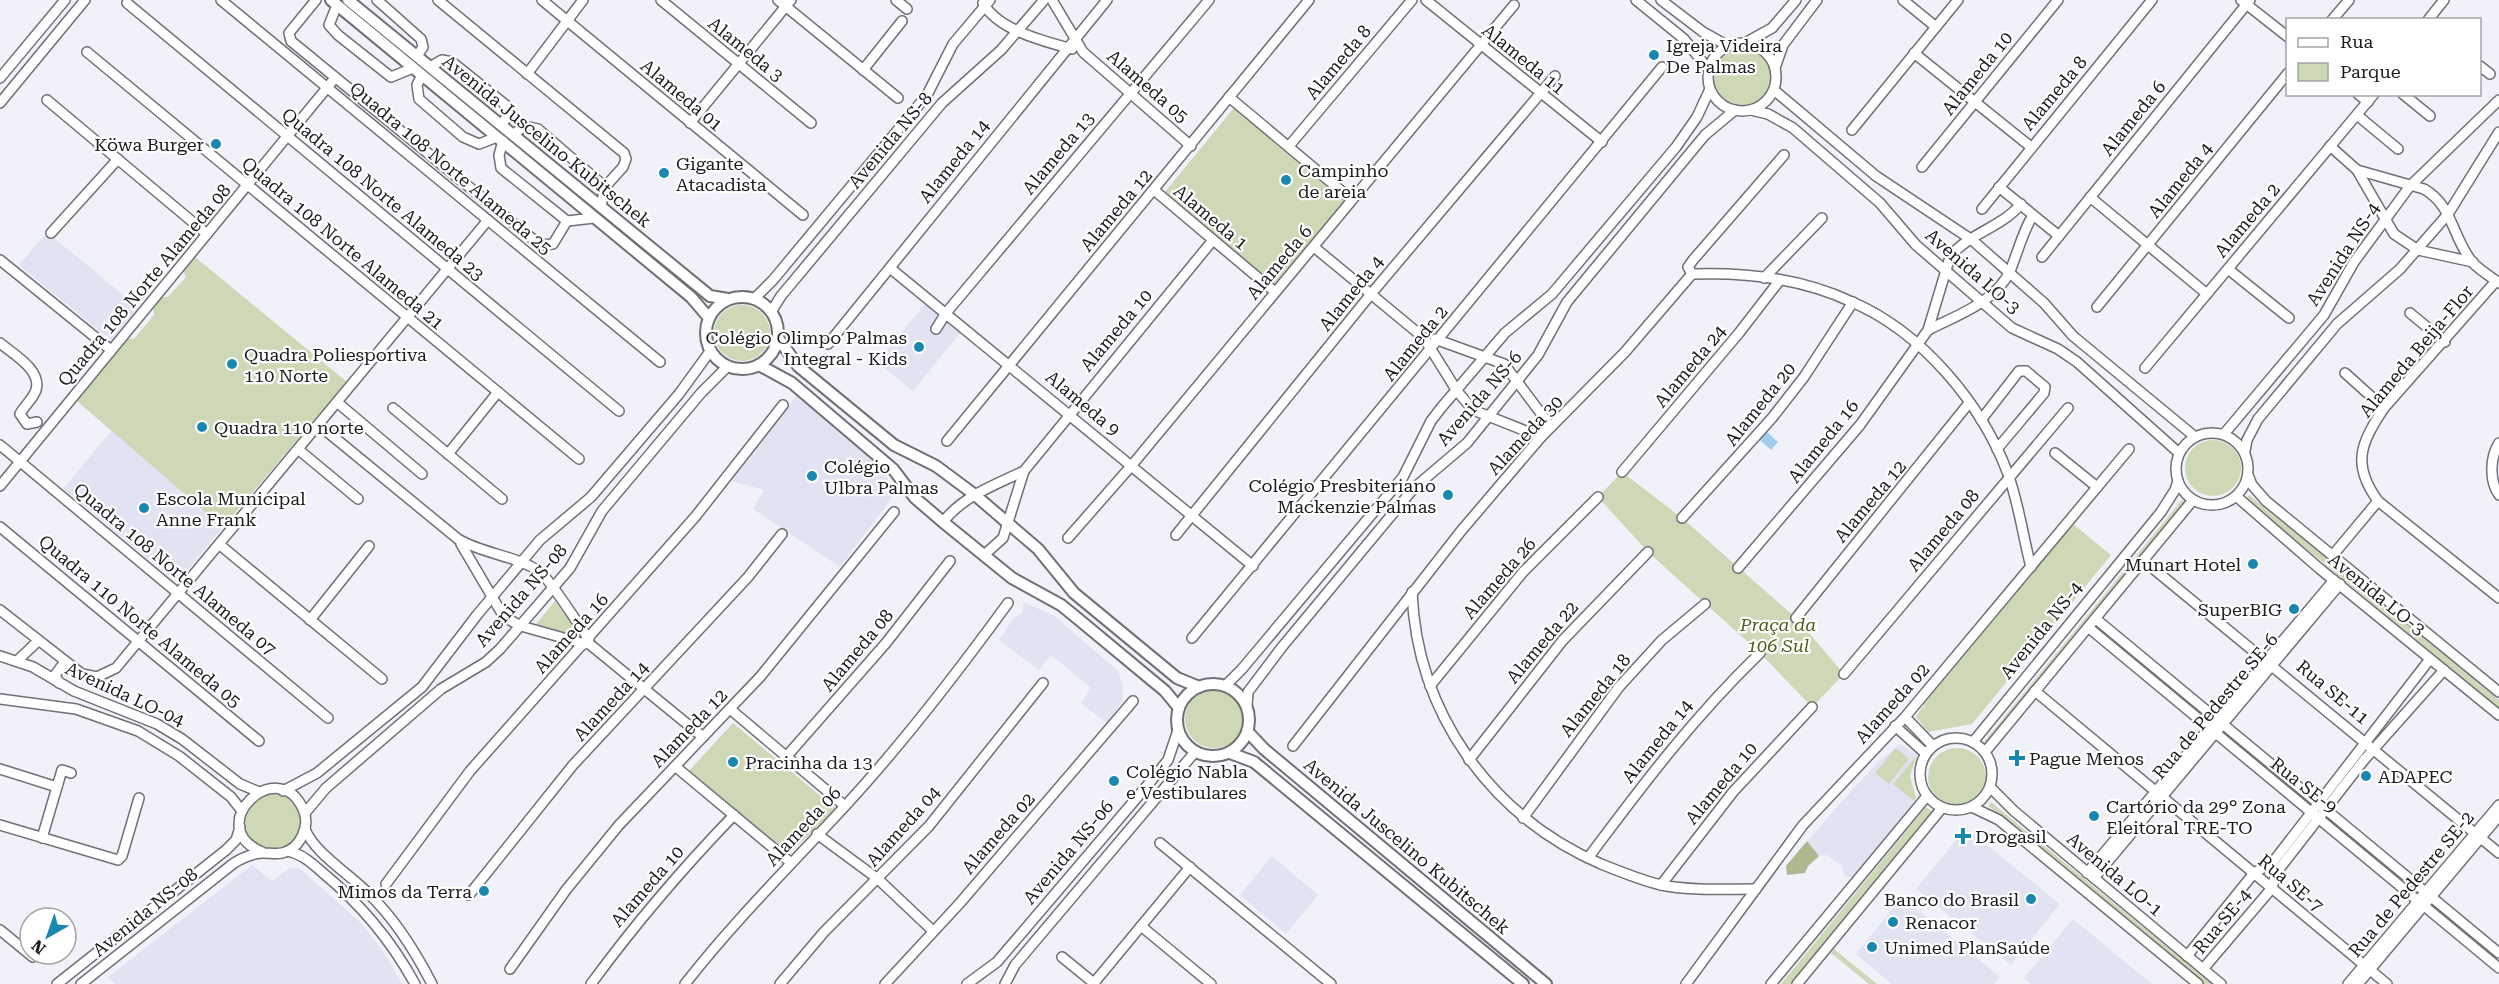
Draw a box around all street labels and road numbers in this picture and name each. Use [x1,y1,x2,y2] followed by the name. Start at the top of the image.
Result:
[704,12,788,86] street label: Alameda 3
[1478,19,1570,99] street label: Alameda 11
[1301,21,1375,103] street label: Alameda 8
[1937,27,2017,119] street label: Alameda 10
[1103,45,1193,127] street label: Alameda 05
[439,50,655,232] street label: Avenida Juscelino Kubitschek
[2017,52,2091,134] street label: Alameda 8
[637,55,727,135] street label: Alameda 01
[2096,76,2170,160] street label: Alameda 6
[346,77,556,259] street label: Quadra 108 Norte Alameda 25
[844,88,936,192] street label: Avenida NS-8
[278,103,488,285] street label: Quadra 108 Norte Alameda 23
[1018,108,1098,198] street label: Alameda 13
[914,115,994,207] street label: Alameda 14
[2143,138,2217,222] street label: Alameda 4
[238,152,448,334] street label: Quadra 108 Norte Alameda 21
[1076,165,1156,255] street label: Alameda 12
[2210,179,2284,261] street label: Alameda 2
[53,180,235,390] street label: Quadra 108 Norte Alameda 08
[1170,180,1252,254] street label: Alameda 1
[2302,198,2384,310] street label: Avenida NS-4
[1242,221,1316,303] street label: Alameda 6
[1921,224,2025,318] street label: Avenida LO-3
[1314,251,1388,335] street label: Alameda 4
[2355,281,2477,421] street label: Alameda Beija-Flor
[1076,285,1156,375] street label: Alameda 10
[1378,301,1452,385] street label: Alameda 2
[1650,321,1730,411] street label: Alameda 24
[1432,346,1526,450] street label: Avenida NS-6
[1720,358,1800,450] street label: Alameda 20
[1042,366,1124,440] street label: Alameda 9
[1483,391,1567,479] street label: Alameda 30
[1783,395,1863,487] street label: Alameda 16
[1830,456,1910,546] street label: Alameda 12
[70,478,280,660] street label: Quadra 108 Norte Alameda 07
[1903,485,1983,575] street label: Alameda 08
[35,530,245,712] street label: Quadra 110 Norte Alameda 05
[1458,533,1540,623] street label: Alameda 26
[471,539,571,651] street label: Avenida NS-08
[2324,549,2430,639] street label: Avenida LO-3
[1995,577,2087,683] street label: Avenida NS-4
[530,589,612,677] street label: Alameda 16
[1502,597,1582,687] street label: Alameda 22
[817,605,897,695] street label: Alameda 08
[2148,629,2282,783] street label: Rua de Pedestre SE-6
[1555,649,1635,741] street label: Alameda 18
[2292,656,2374,728] street label: Rua SE-11
[62,657,188,731] street label: Avenida LO-04
[569,657,653,745] street label: Alameda 14
[1851,659,1933,747] street label: Alameda 02
[647,685,731,771] street label: Alameda 12
[1617,695,1697,787] street label: Alameda 14
[1681,738,1761,828] street label: Alameda 10
[2267,753,2341,817] street label: Rua SE-9
[1300,754,1514,938] street label: Avenida Juscelino Kubitschek
[761,782,845,870] street label: Alameda 06
[862,782,944,870] street label: Alameda 04
[957,788,1039,878] street label: Alameda 02
[1019,796,1117,908] street label: Avenida NS-06
[2344,807,2478,961] street label: Rua de Pedestre SE-2
[2063,828,2167,920] street label: Avenida LO-1
[606,841,688,931] street label: Alameda 10
[2254,850,2328,916] street label: Rua SE-7
[88,863,202,961] street label: Avenida NS-08
[2189,884,2255,958] street label: Rua SE-4

